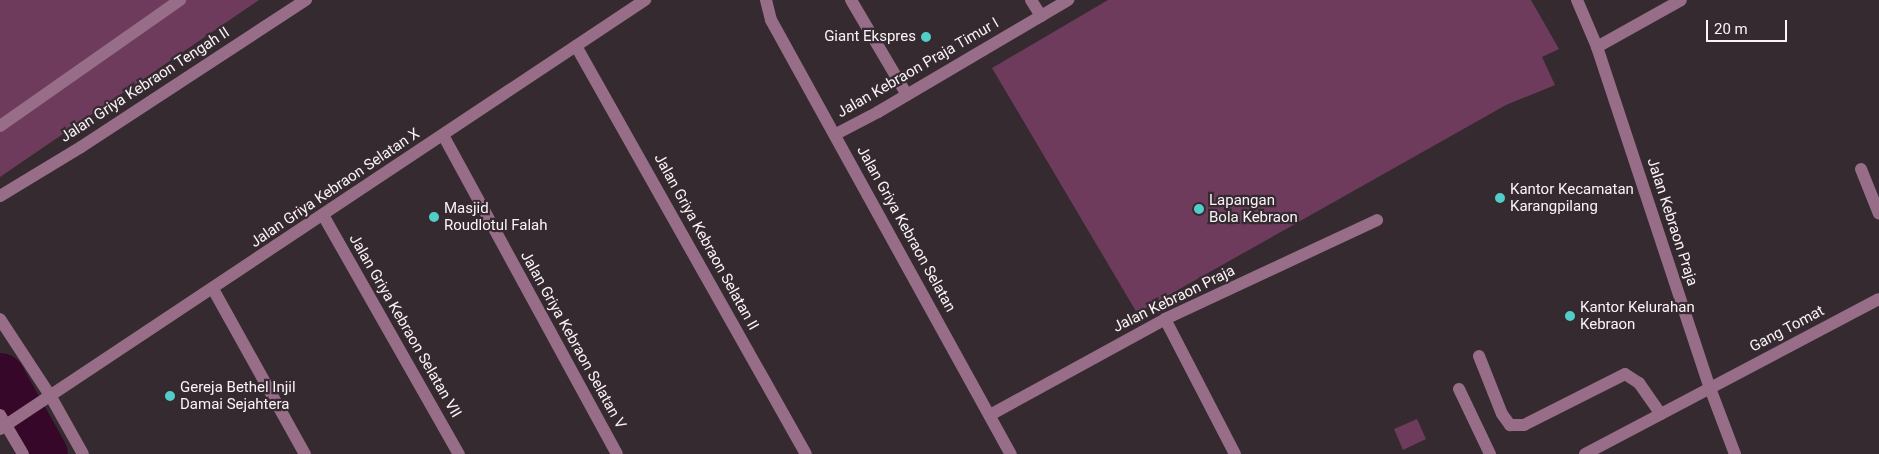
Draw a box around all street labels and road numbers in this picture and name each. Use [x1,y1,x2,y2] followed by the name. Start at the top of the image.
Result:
[834,14,1002,122] street label: Jalan Kebraon Praja Timur I
[57,23,233,147] street label: Jalan Griya Kebraon Tengah II
[247,125,423,251] street label: Jalan Griya Kebraon Selatan X
[853,143,959,315] street label: Jalan Griya Kebraon Selatan
[650,151,762,333] street label: Jalan Griya Kebraon Selatan II
[1643,156,1701,288] street label: Jalan Kebraon Praja
[345,231,465,421] street label: Jalan Griya Kebraon Selatan VII
[517,248,629,432] street label: Jalan Griya Kebraon Selatan V
[1110,262,1238,336] street label: Jalan Kebraon Praja
[1747,302,1827,356] street label: Gang Tomat

